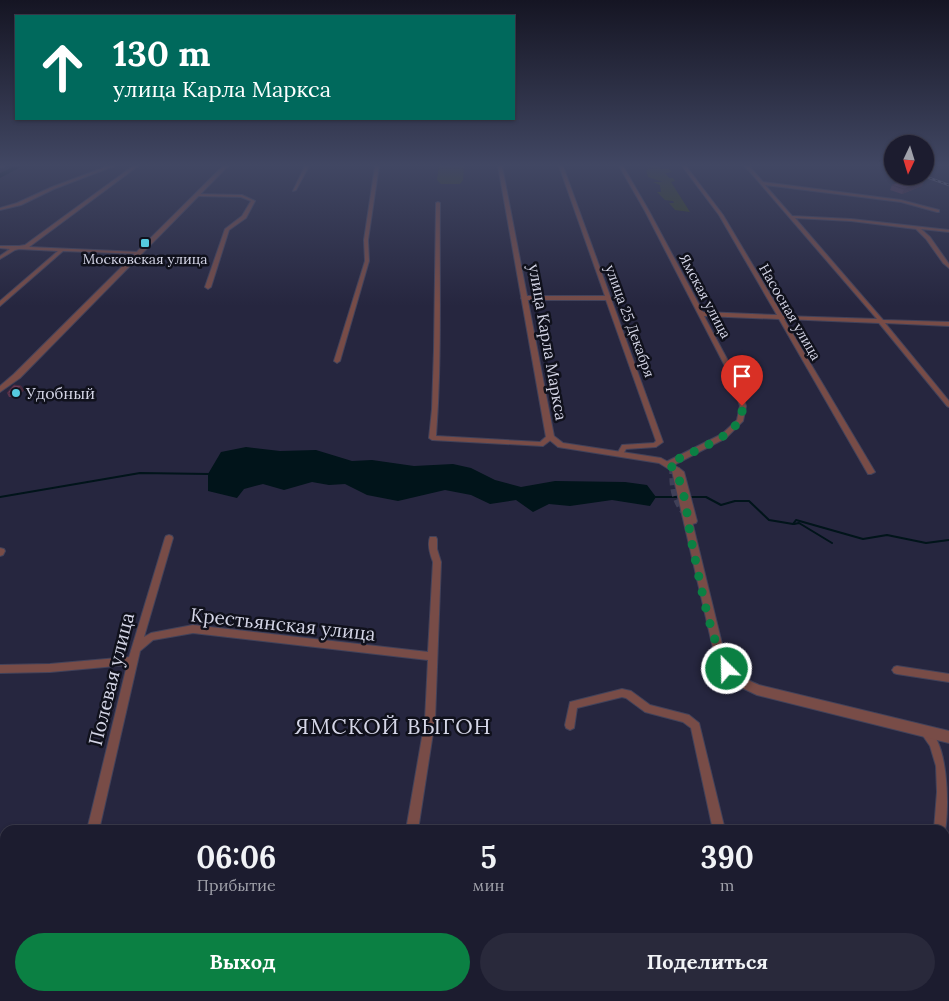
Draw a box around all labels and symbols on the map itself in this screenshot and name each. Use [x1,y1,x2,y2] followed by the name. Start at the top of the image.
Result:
[884,135,934,185] north arrow
[139,237,151,249] marker: Московская улица
[82,250,208,268] place label: Московская улица
[675,250,735,342] street label: Ямская улица
[755,260,825,364] street label: Насосная улица
[524,262,572,422] street label: улица Карла Маркса
[601,262,659,380] street label: улица 25 Декабря
[721,355,763,406] pin
[25,383,95,403] place label: Удобный
[10,387,22,399] marker: Удобный
[189,602,377,646] street label: Крестьянская улица
[83,610,139,748] street label: Полевая улица
[700,642,752,694] position arrow
[294,712,492,740] district label: ЯМСКОЙ ВЫГОН

